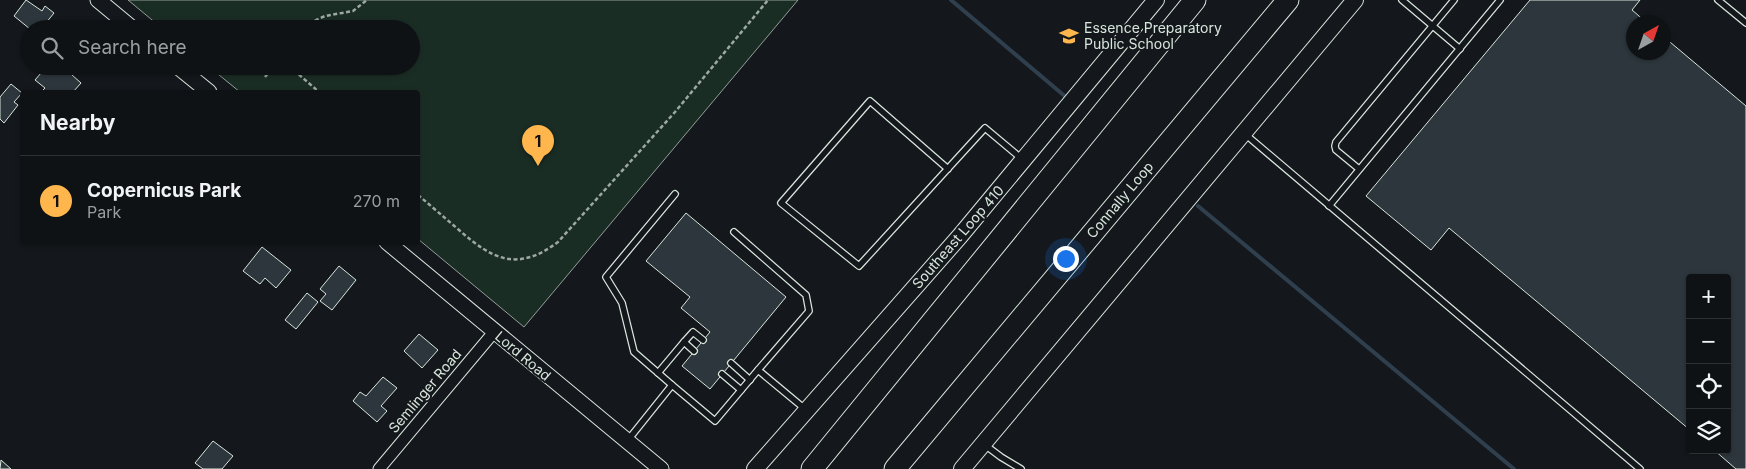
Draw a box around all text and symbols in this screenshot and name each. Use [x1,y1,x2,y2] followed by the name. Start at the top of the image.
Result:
[1626,15,1671,60] north arrow
[1084,19,1222,52] place label: Essence Preparatory Public School
[20,20,420,75] search box
[1058,25,1080,47] school or university icon: Essence Preparatory Public School
[38,34,66,62] icon: search
[78,36,187,59] text: Search here
[40,110,115,135] text: Nearby
[522,125,554,166] pin: 1
[1083,158,1157,242] street label: Connally Loop
[87,179,241,202] text: Copernicus Park
[908,182,1007,292] street label: Southeast Loop 410
[53,191,59,211] text: 1
[353,191,400,211] text: 270 m
[87,202,121,222] text: Park
[1053,246,1079,272] your location
[1686,274,1731,454] map controls
[1686,274,1731,319] button: +
[1686,319,1731,364] button: −
[492,327,555,384] street label: Lord Road
[385,345,465,436] street label: Semlinger Road
[1686,364,1731,409] button: locate
[1686,409,1731,454] button: layers

